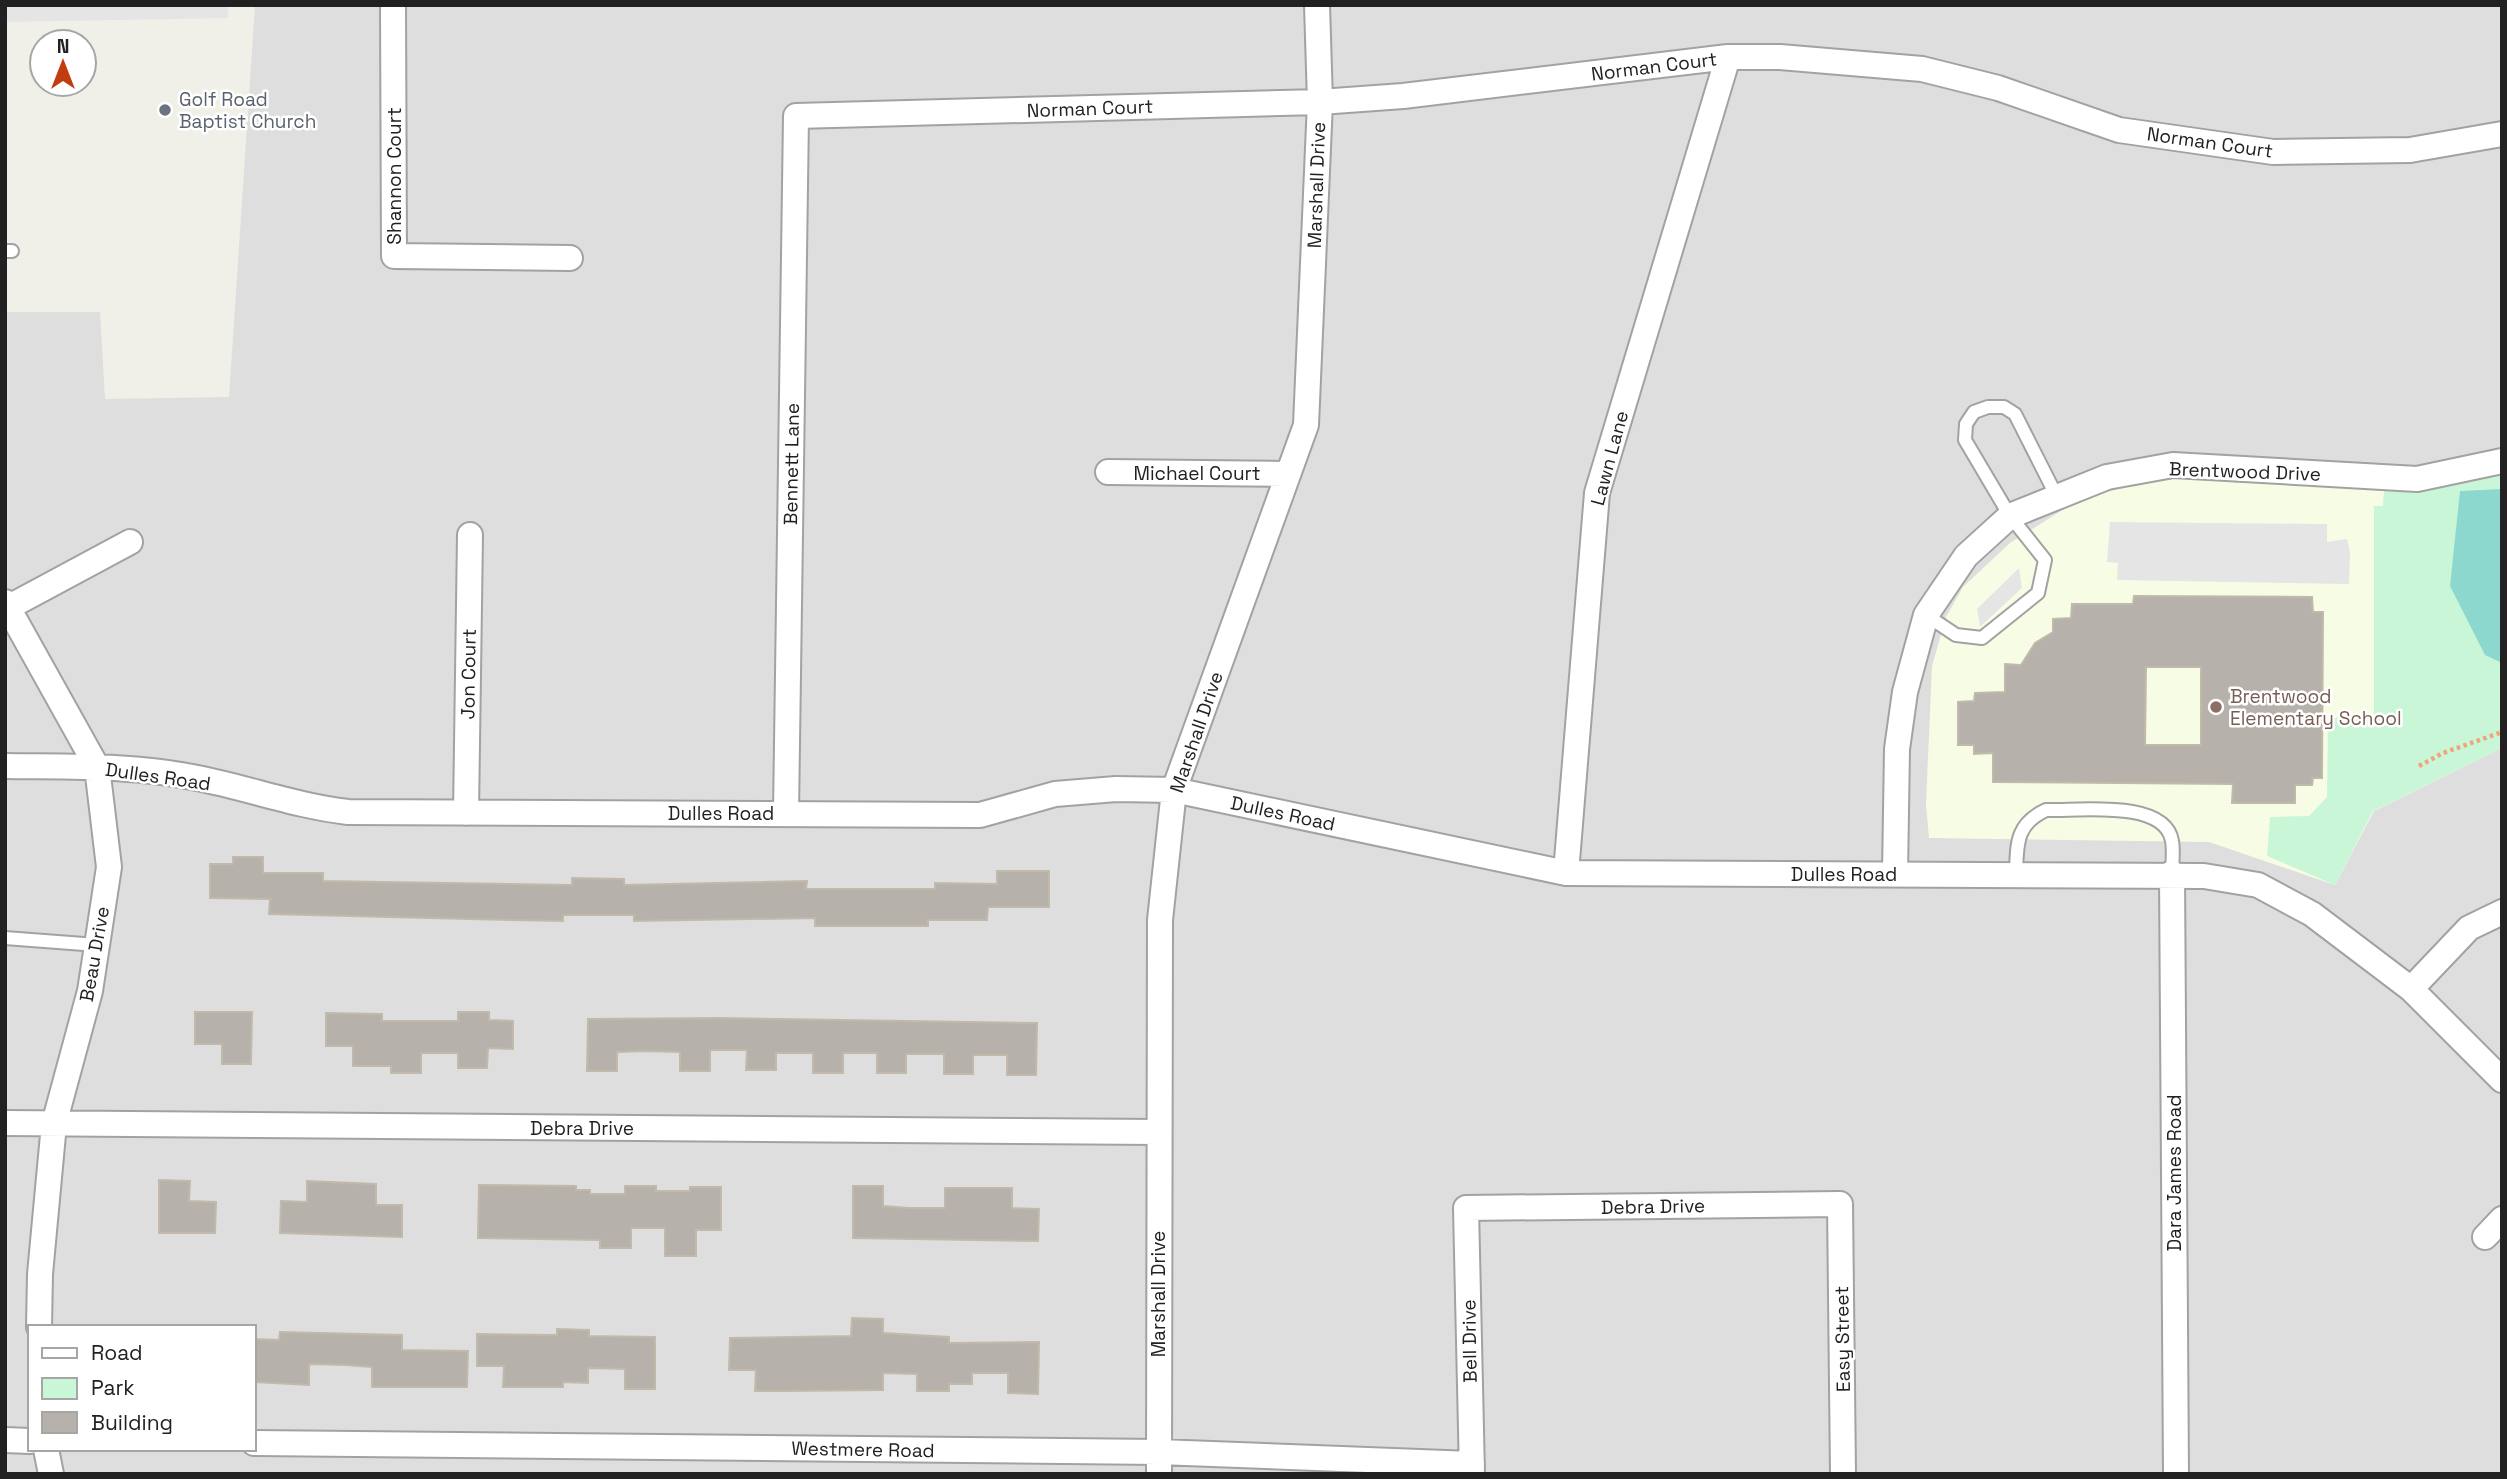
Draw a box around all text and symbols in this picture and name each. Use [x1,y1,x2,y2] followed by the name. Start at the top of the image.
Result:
[28,28,98,98] north arrow
[57,34,69,59] text: N
[1590,46,1719,87] street label: Norman Court
[179,87,316,134] place label: Golf Road Baptist Church
[1026,94,1154,123] street label: Norman Court
[157,102,173,118] marker: Golf Road Baptist Church
[382,107,407,245] street label: Shannon Court
[1302,121,1331,249] street label: Marshall Drive
[2145,121,2274,164] street label: Norman Court
[778,403,805,525] street label: Bennett Lane
[1585,408,1634,508] street label: Lawn Lane
[2169,456,2321,487] street label: Brentwood Drive
[1133,461,1261,486] street label: Michael Court
[455,629,482,719] street label: Jon Court
[1164,668,1229,796] street label: Marshall Drive
[2230,684,2402,731] place label: Brentwood Elementary School
[2208,699,2224,715] marker: Brentwood Elementary School
[104,757,212,796] street label: Dulles Road
[1228,790,1337,837] street label: Dulles Road
[668,801,774,826] street label: Dulles Road
[1791,862,1897,887] street label: Dulles Road
[74,904,115,1004] street label: Beau Drive
[2162,1094,2187,1252] street label: Dara James Road
[530,1116,634,1141] street label: Debra Drive
[1601,1193,1705,1220] street label: Debra Drive
[1146,1231,1171,1357] street label: Marshall Drive
[1829,1286,1856,1392] street label: Easy Street
[1456,1299,1483,1383] street label: Bell Drive
[28,1325,256,1451] legend
[91,1339,143,1366] text: Road
[91,1374,135,1401] text: Park
[91,1409,173,1436] text: Building
[791,1436,935,1463] street label: Westmere Road

